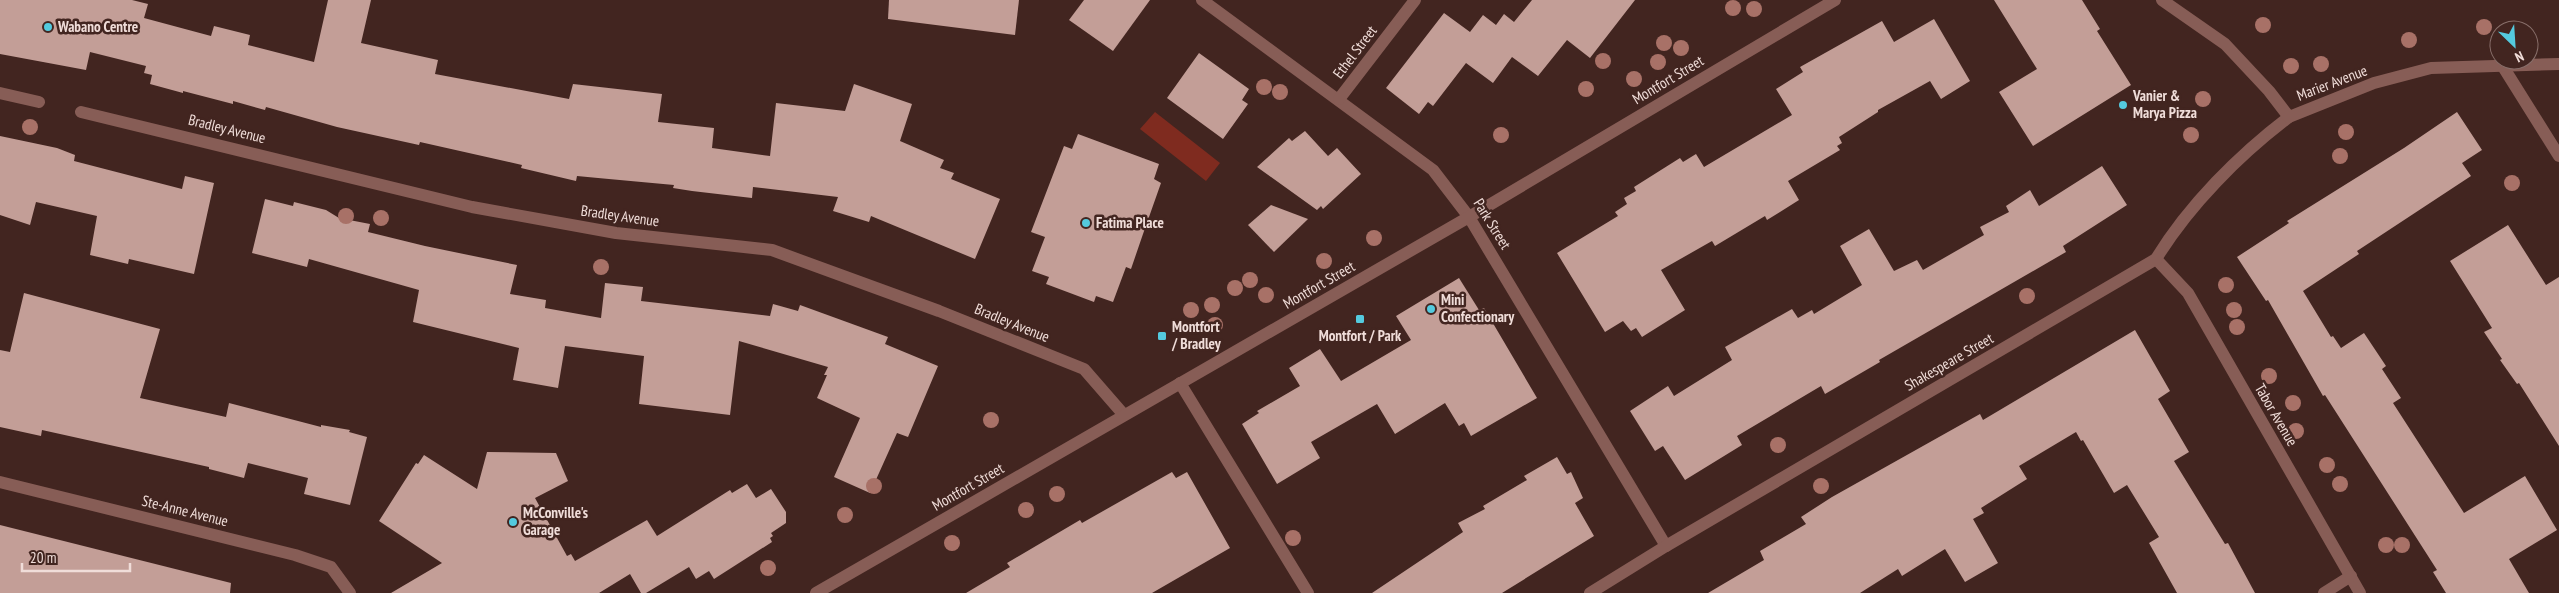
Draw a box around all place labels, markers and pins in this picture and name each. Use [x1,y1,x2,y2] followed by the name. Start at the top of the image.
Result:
[57,17,138,36] place label: Wabano Centre
[42,21,54,33] marker: Wabano Centre
[2132,86,2197,122] place label: Vanier & Marya Pizza
[2117,99,2129,111] marker: Vanier & Marya Pizza
[1096,213,1164,232] place label: Fatima Place
[1080,217,1092,229] marker: Fatima Place
[1441,290,1515,326] place label: Mini Confectionary
[1425,303,1437,315] marker: Mini Confectionary
[1354,313,1366,325] marker: Montfort / Park
[1171,317,1222,353] place label: Montfort / Bradley
[1319,326,1402,345] place label: Montfort / Park
[1156,330,1168,342] marker: Montfort / Bradley
[523,503,588,539] place label: McConville's Garage
[507,516,519,528] marker: McConville's Garage

